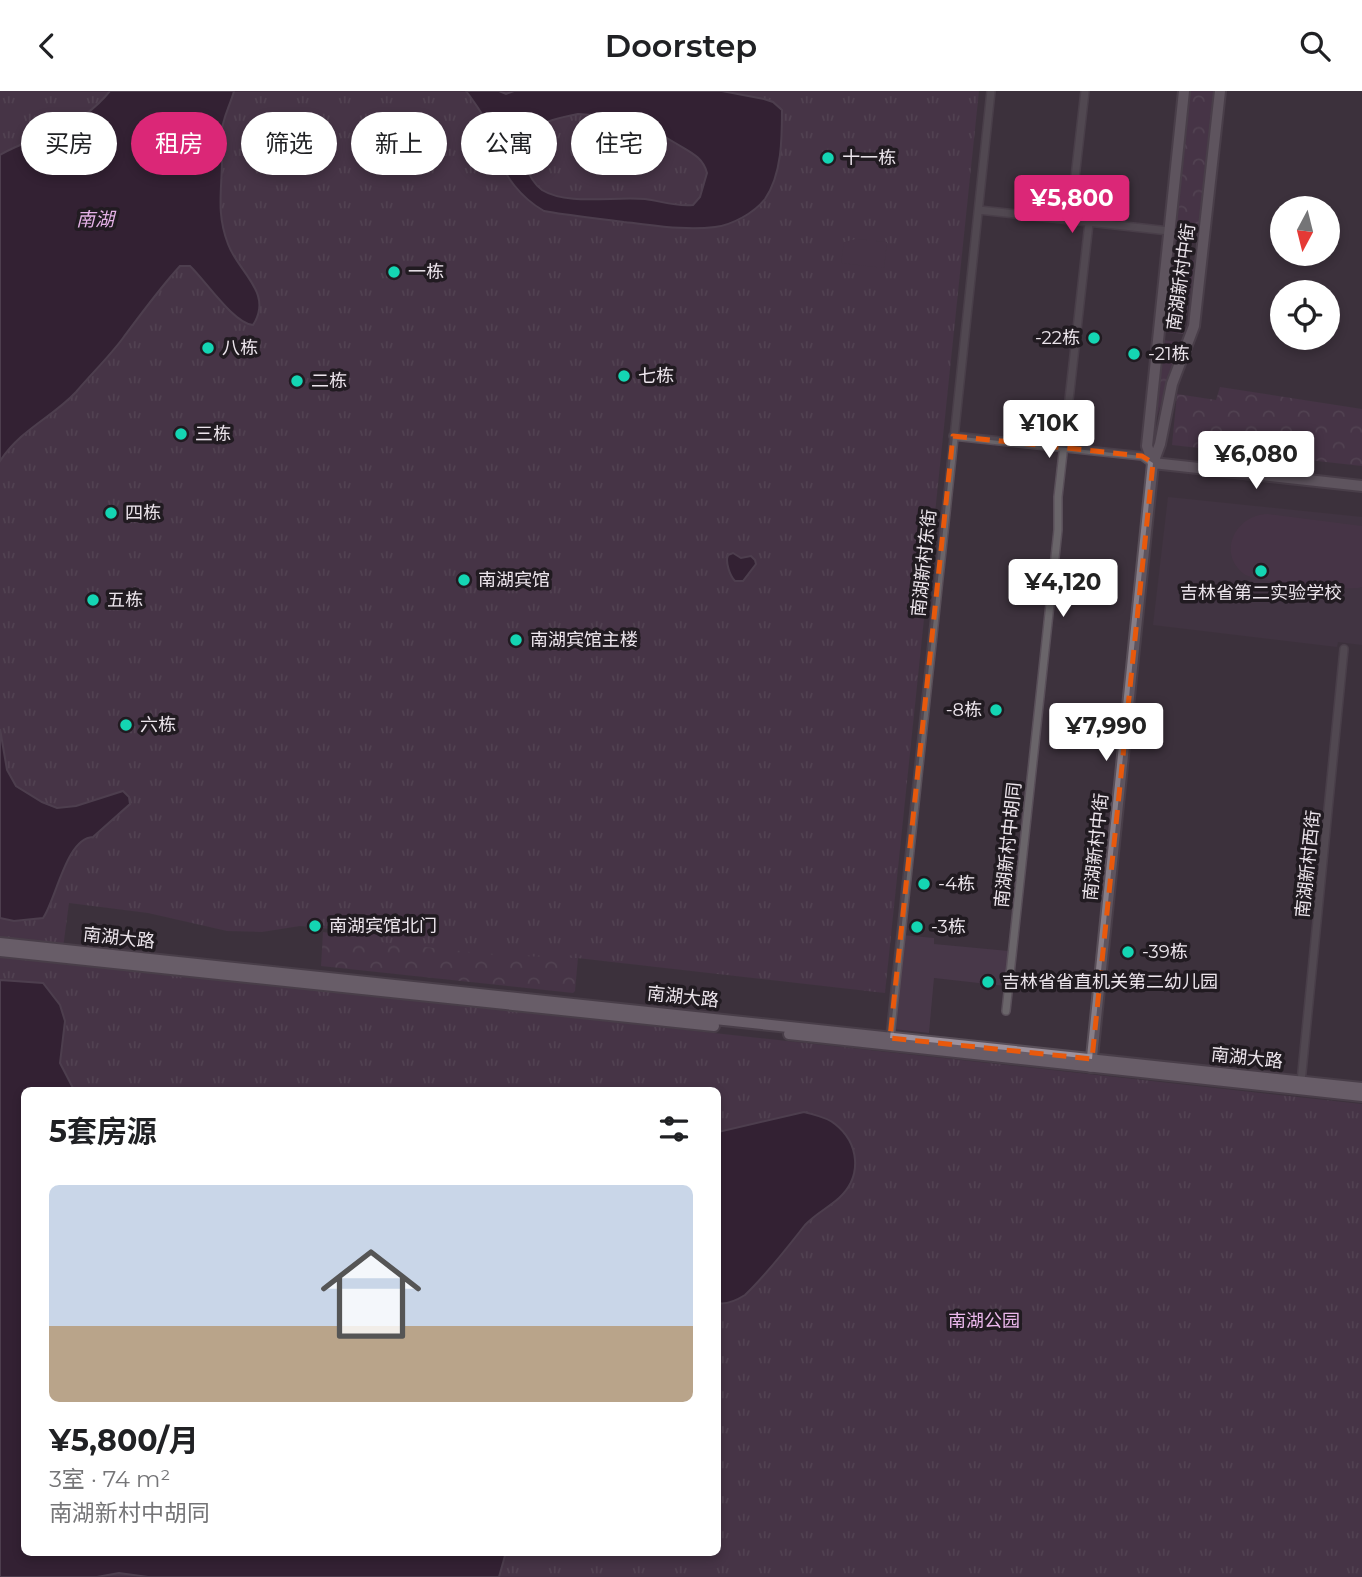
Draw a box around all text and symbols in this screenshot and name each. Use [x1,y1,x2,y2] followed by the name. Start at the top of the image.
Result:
[605,26,757,65] text: Doorstep
[28,27,66,65] icon: back
[1296,27,1334,65] icon: search
[21,112,117,175] chip: 买房
[131,112,227,175] chip: 租房
[241,112,337,175] chip: 筛选
[351,112,447,175] chip: 新上
[461,112,557,175] chip: 公寓
[571,112,667,175] chip: 住宅
[842,147,896,169] place label: 十一栋
[820,150,836,166] marker: 十一栋
[1015,176,1129,235] pin: ¥5,800
[1030,184,1114,212] text: ¥5,800
[1270,196,1340,266] north arrow
[1270,196,1340,350] map controls
[76,208,117,231] water label: 南湖
[1163,222,1199,332] street label: 南湖新村中街
[408,261,444,283] place label: 一栋
[386,264,402,280] marker: 一栋
[1270,280,1340,350] button: locate
[1035,327,1080,349] place label: -22栋
[1086,330,1102,346] marker: -22栋
[222,337,258,359] place label: 八栋
[200,340,216,356] marker: 八栋
[1148,343,1189,365] place label: -21栋
[1126,346,1142,362] marker: -21栋
[638,365,674,387] place label: 七栋
[616,368,632,384] marker: 七栋
[311,370,347,392] place label: 二栋
[289,373,305,389] marker: 二栋
[1008,401,1090,460] pin: ¥10K
[1019,409,1079,437] text: ¥10K
[195,423,231,445] place label: 三栋
[173,426,189,442] marker: 三栋
[1199,431,1313,491] pin: ¥6,080
[1214,440,1298,468] text: ¥6,080
[125,502,161,524] place label: 四栋
[103,505,119,521] marker: 四栋
[907,508,941,618] street label: 南湖新村东街
[1006,559,1120,619] pin: ¥4,120
[1253,563,1269,579] marker: 吉林省第二实验学校
[1025,568,1101,596] text: ¥4,120
[478,569,550,591] place label: 南湖宾馆
[456,572,472,588] marker: 南湖宾馆
[1180,582,1342,604] place label: 吉林省第二实验学校
[107,589,143,611] place label: 五栋
[85,592,101,608] marker: 五栋
[530,629,638,651] place label: 南湖宾馆主楼
[508,632,524,648] marker: 南湖宾馆主楼
[946,699,982,721] place label: -8栋
[988,702,1004,718] marker: -8栋
[1049,703,1163,763] pin: ¥7,990
[1065,712,1147,740] text: ¥7,990
[140,714,176,736] place label: 六栋
[118,717,134,733] marker: 六栋
[990,781,1026,909] street label: 南湖新村中胡同
[1079,792,1113,902] street label: 南湖新村中街
[1291,809,1325,919] street label: 南湖新村西街
[938,873,975,895] place label: -4栋
[916,876,932,892] marker: -4栋
[329,915,437,937] place label: 南湖宾馆北门
[931,916,966,938] place label: -3栋
[307,918,323,934] marker: 南湖宾馆北门
[909,919,925,935] marker: -3栋
[82,923,156,953] street label: 南湖大路
[1142,941,1188,963] place label: -39栋
[1120,944,1136,960] marker: -39栋
[1002,971,1218,993] place label: 吉林省省直机关第二幼儿园
[980,974,996,990] marker: 吉林省省直机关第二幼儿园
[646,982,720,1012] street label: 南湖大路
[1210,1043,1284,1073] street label: 南湖大路
[655,1110,693,1148] icon: filters
[49,1113,157,1150] text: 5套房源
[308,1231,434,1357] icon: home
[948,1310,1020,1332] park label: 南湖公园
[49,1422,199,1459] text: ¥5,800/月
[49,1465,170,1493] text: 3室 · 74 m²
[49,1499,210,1527] text: 南湖新村中胡同

